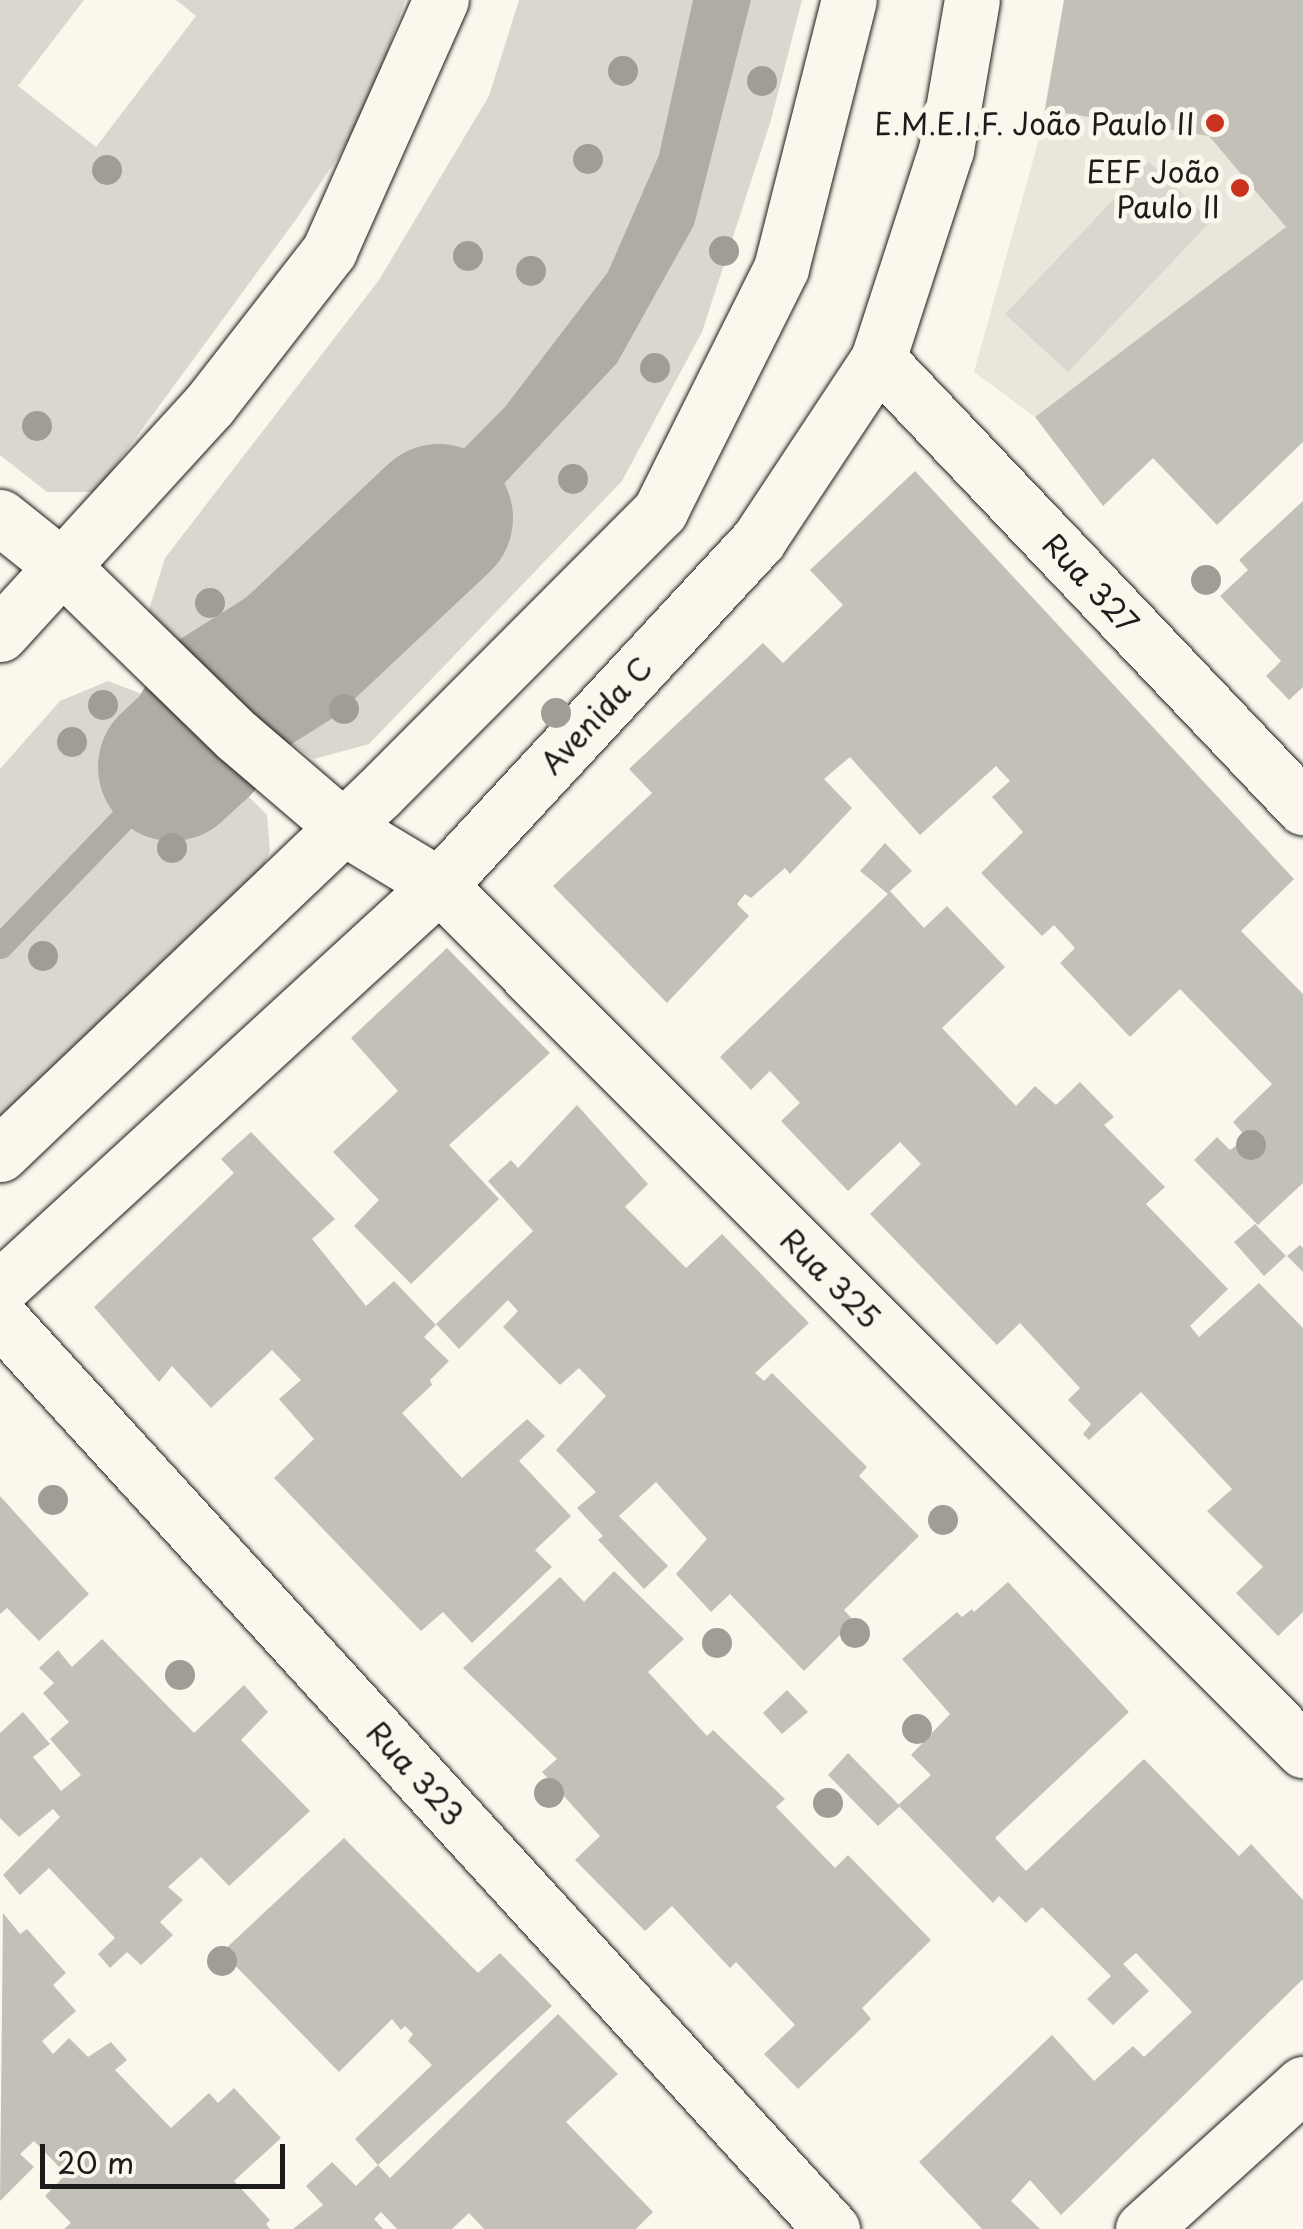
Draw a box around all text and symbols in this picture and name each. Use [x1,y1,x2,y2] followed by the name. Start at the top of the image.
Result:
[873,105,1195,141] place label: E.M.E.I.F. João Paulo II
[1204,112,1226,134] marker: E.M.E.I.F. João Paulo II
[1086,153,1220,224] place label: EEF João Paulo II
[1229,177,1251,199] marker: EEF João Paulo II
[1036,525,1146,641] street label: Rua 327
[533,649,659,781] street label: Avenida C
[774,1221,888,1335] street label: Rua 325
[360,1713,472,1833] street label: Rua 323
[45,2124,290,2186] scale bar
[57,2139,134,2184] text: 20 m

